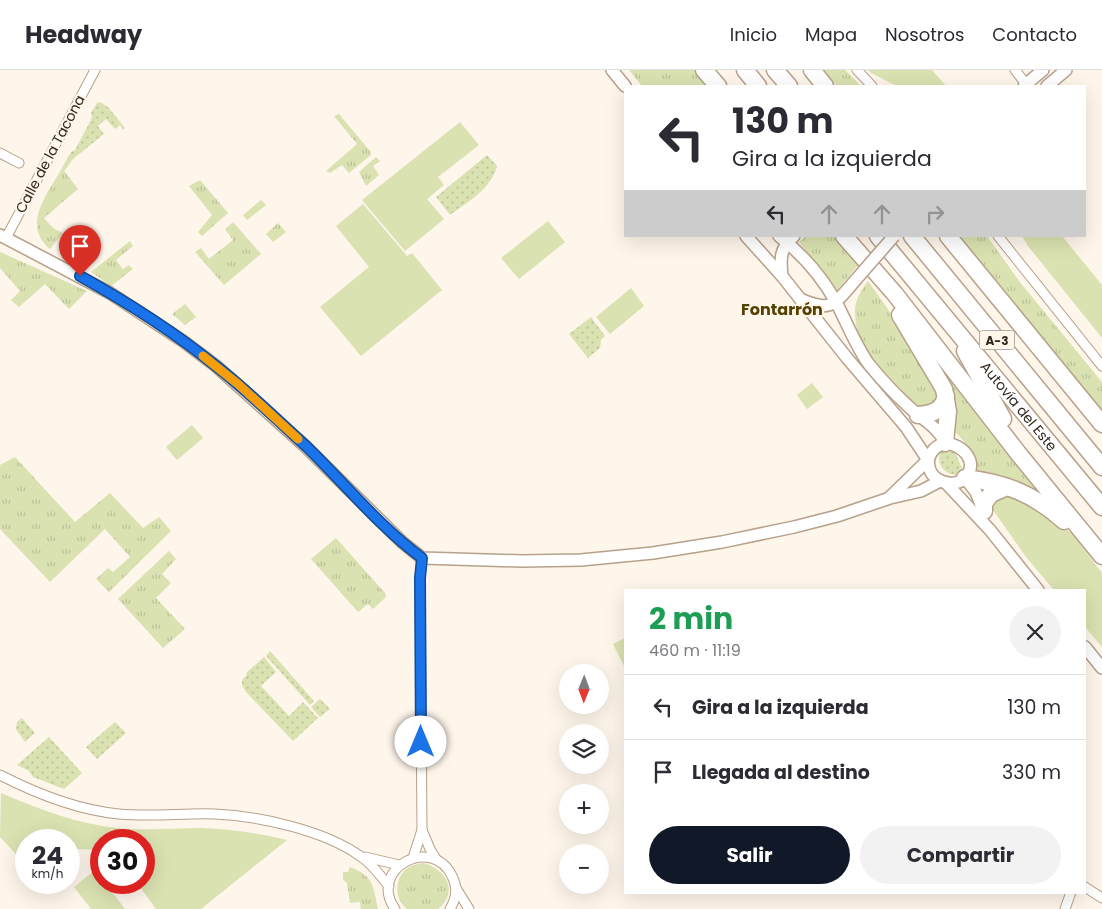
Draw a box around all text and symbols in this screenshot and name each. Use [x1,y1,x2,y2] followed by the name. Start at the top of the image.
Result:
[25,18,142,51] text: Headway
[730,22,777,47] text: Inicio
[805,22,857,47] text: Mapa
[885,22,964,47] text: Nosotros
[992,22,1077,47] text: Contacto
[10,91,90,217] street label: Calle de la Tacona
[732,96,834,145] text: 130 m
[649,105,714,170] icon: left
[732,143,932,174] text: Gira a la izquierda
[762,200,790,228] icon: left
[815,200,843,228] icon: ahead
[868,200,896,228] icon: ahead
[921,200,949,228] icon: right
[59,225,101,276] pin
[66,232,94,260] icon: arrive
[741,298,823,321] district label: Fontarrón
[980,330,1014,350] road number: A-3
[976,357,1062,456] street label: Autovía del Este
[649,597,733,640] text: 2 min
[1009,606,1061,658] button: close
[649,639,741,662] text: 460 m · 11:19
[559,664,609,714] north arrow
[559,664,609,894] map controls
[649,693,677,721] icon: left
[692,694,869,721] text: Gira a la izquierda
[1007,694,1061,721] text: 130 m
[394,715,446,767] position arrow
[559,724,609,774] button: layers
[649,758,677,786] icon: arrive
[692,759,870,786] text: Llegada al destino
[1002,759,1061,786] text: 330 m
[559,784,609,834] button: +
[649,826,850,884] button: Salir
[860,826,1061,884] button: Compartir
[90,829,155,894] speed limit sign: 30
[32,838,63,873] text: 24
[559,844,609,894] button: −
[32,865,63,882] text: km/h

